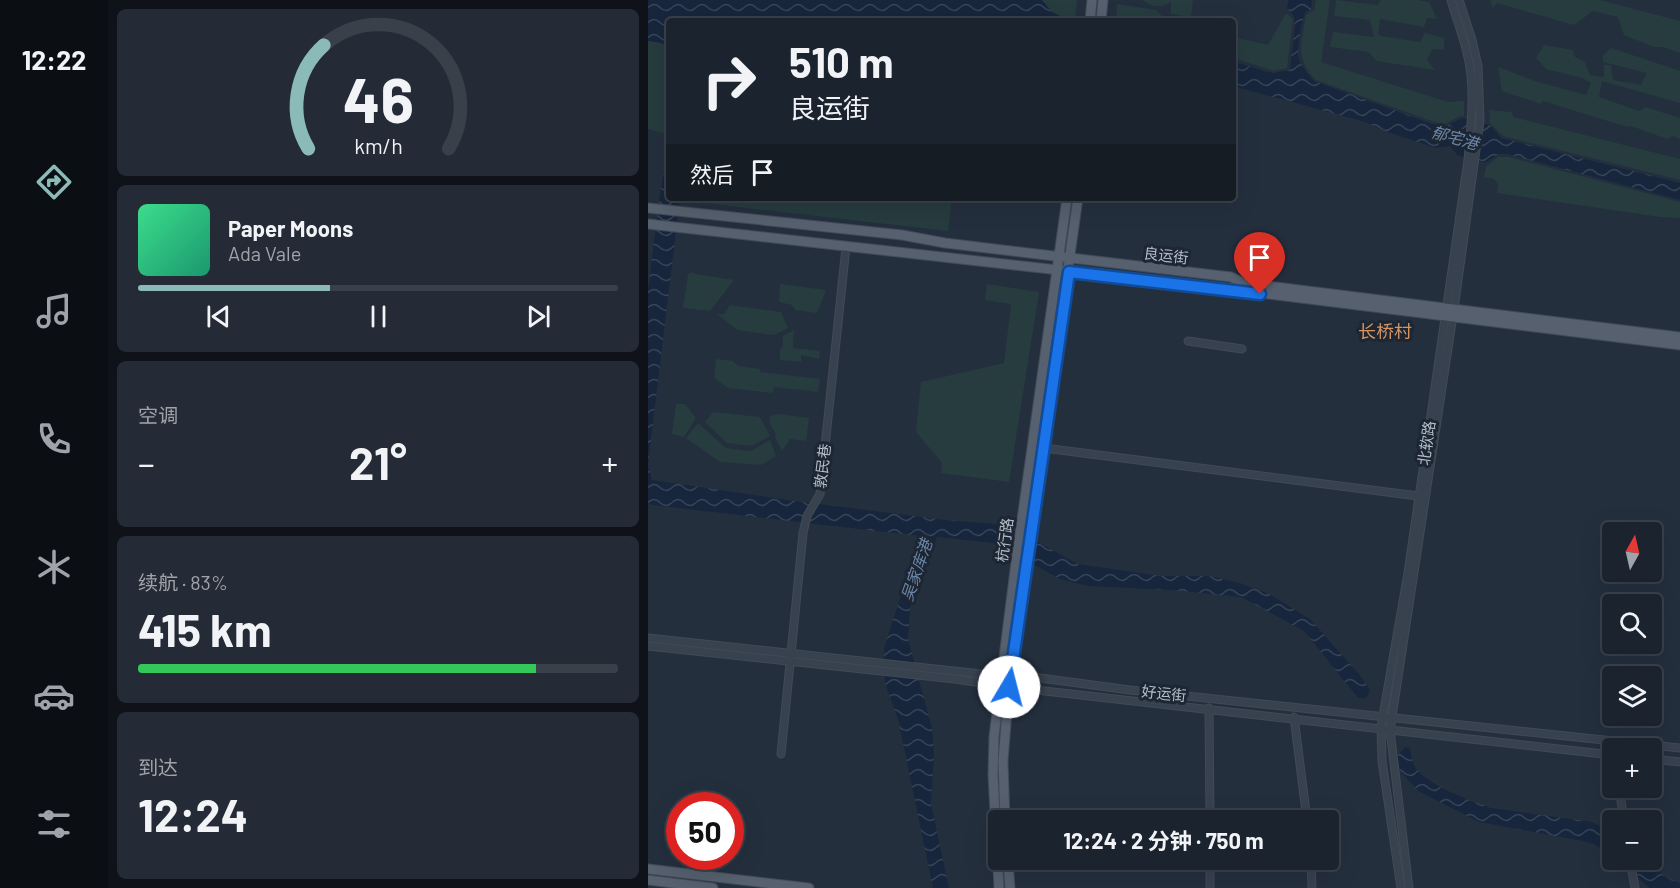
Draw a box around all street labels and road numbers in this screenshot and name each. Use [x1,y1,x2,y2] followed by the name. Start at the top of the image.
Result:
[1143,243,1189,267] street label: 良运街
[1414,419,1438,467] street label: 北软路
[810,443,834,489] street label: 敦民巷
[992,516,1016,564] street label: 杭行路
[1141,682,1187,704] street label: 好运街

